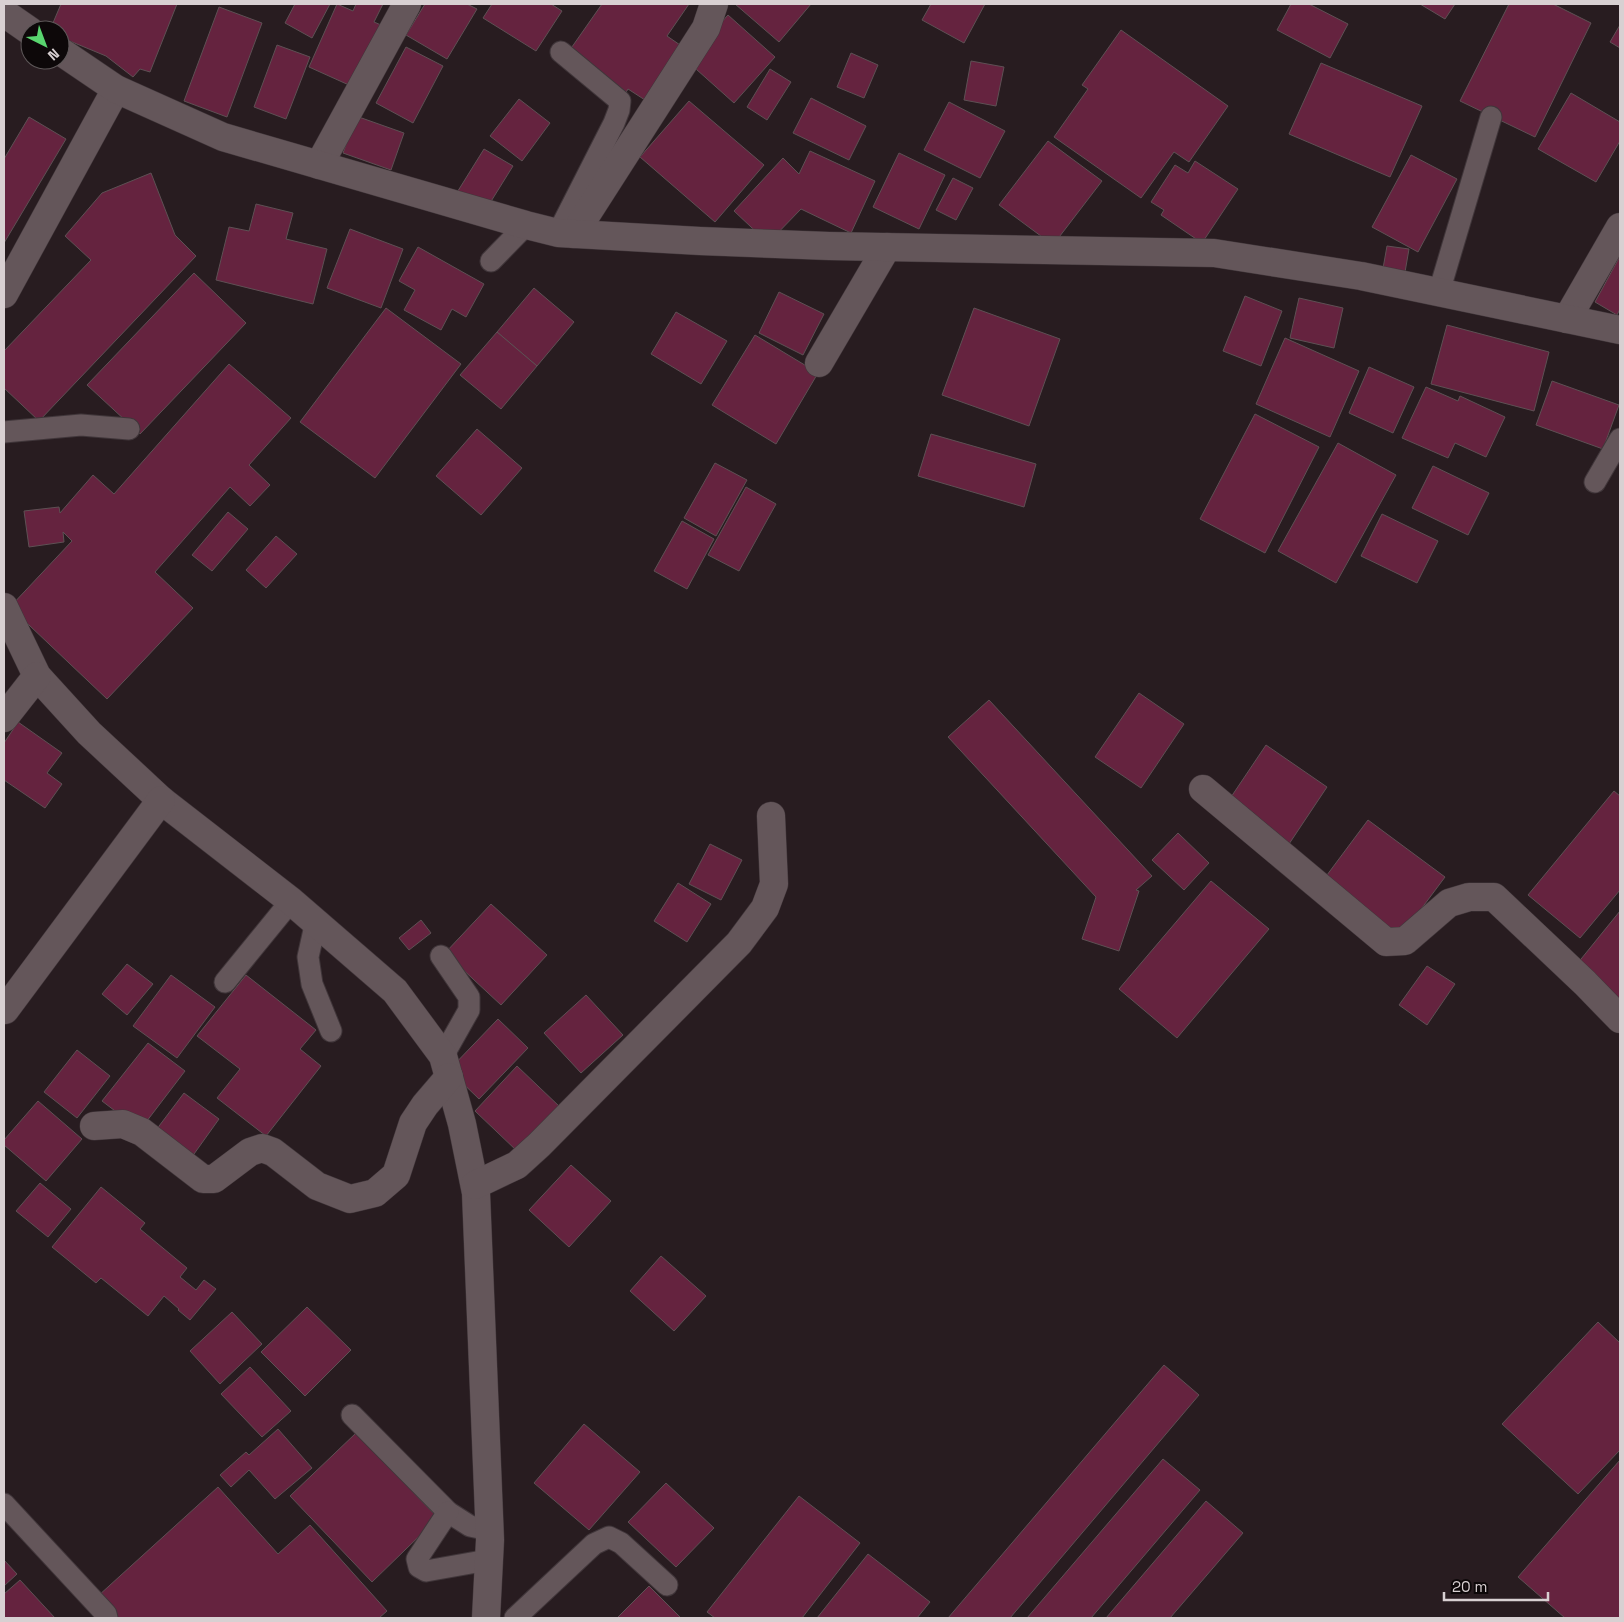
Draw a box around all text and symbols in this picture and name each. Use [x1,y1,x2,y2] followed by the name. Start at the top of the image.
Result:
[20,20,70,70] north arrow
[44,45,63,64] text: N
[1444,1570,1548,1602] scale bar
[1452,1577,1487,1596] text: 20 m

